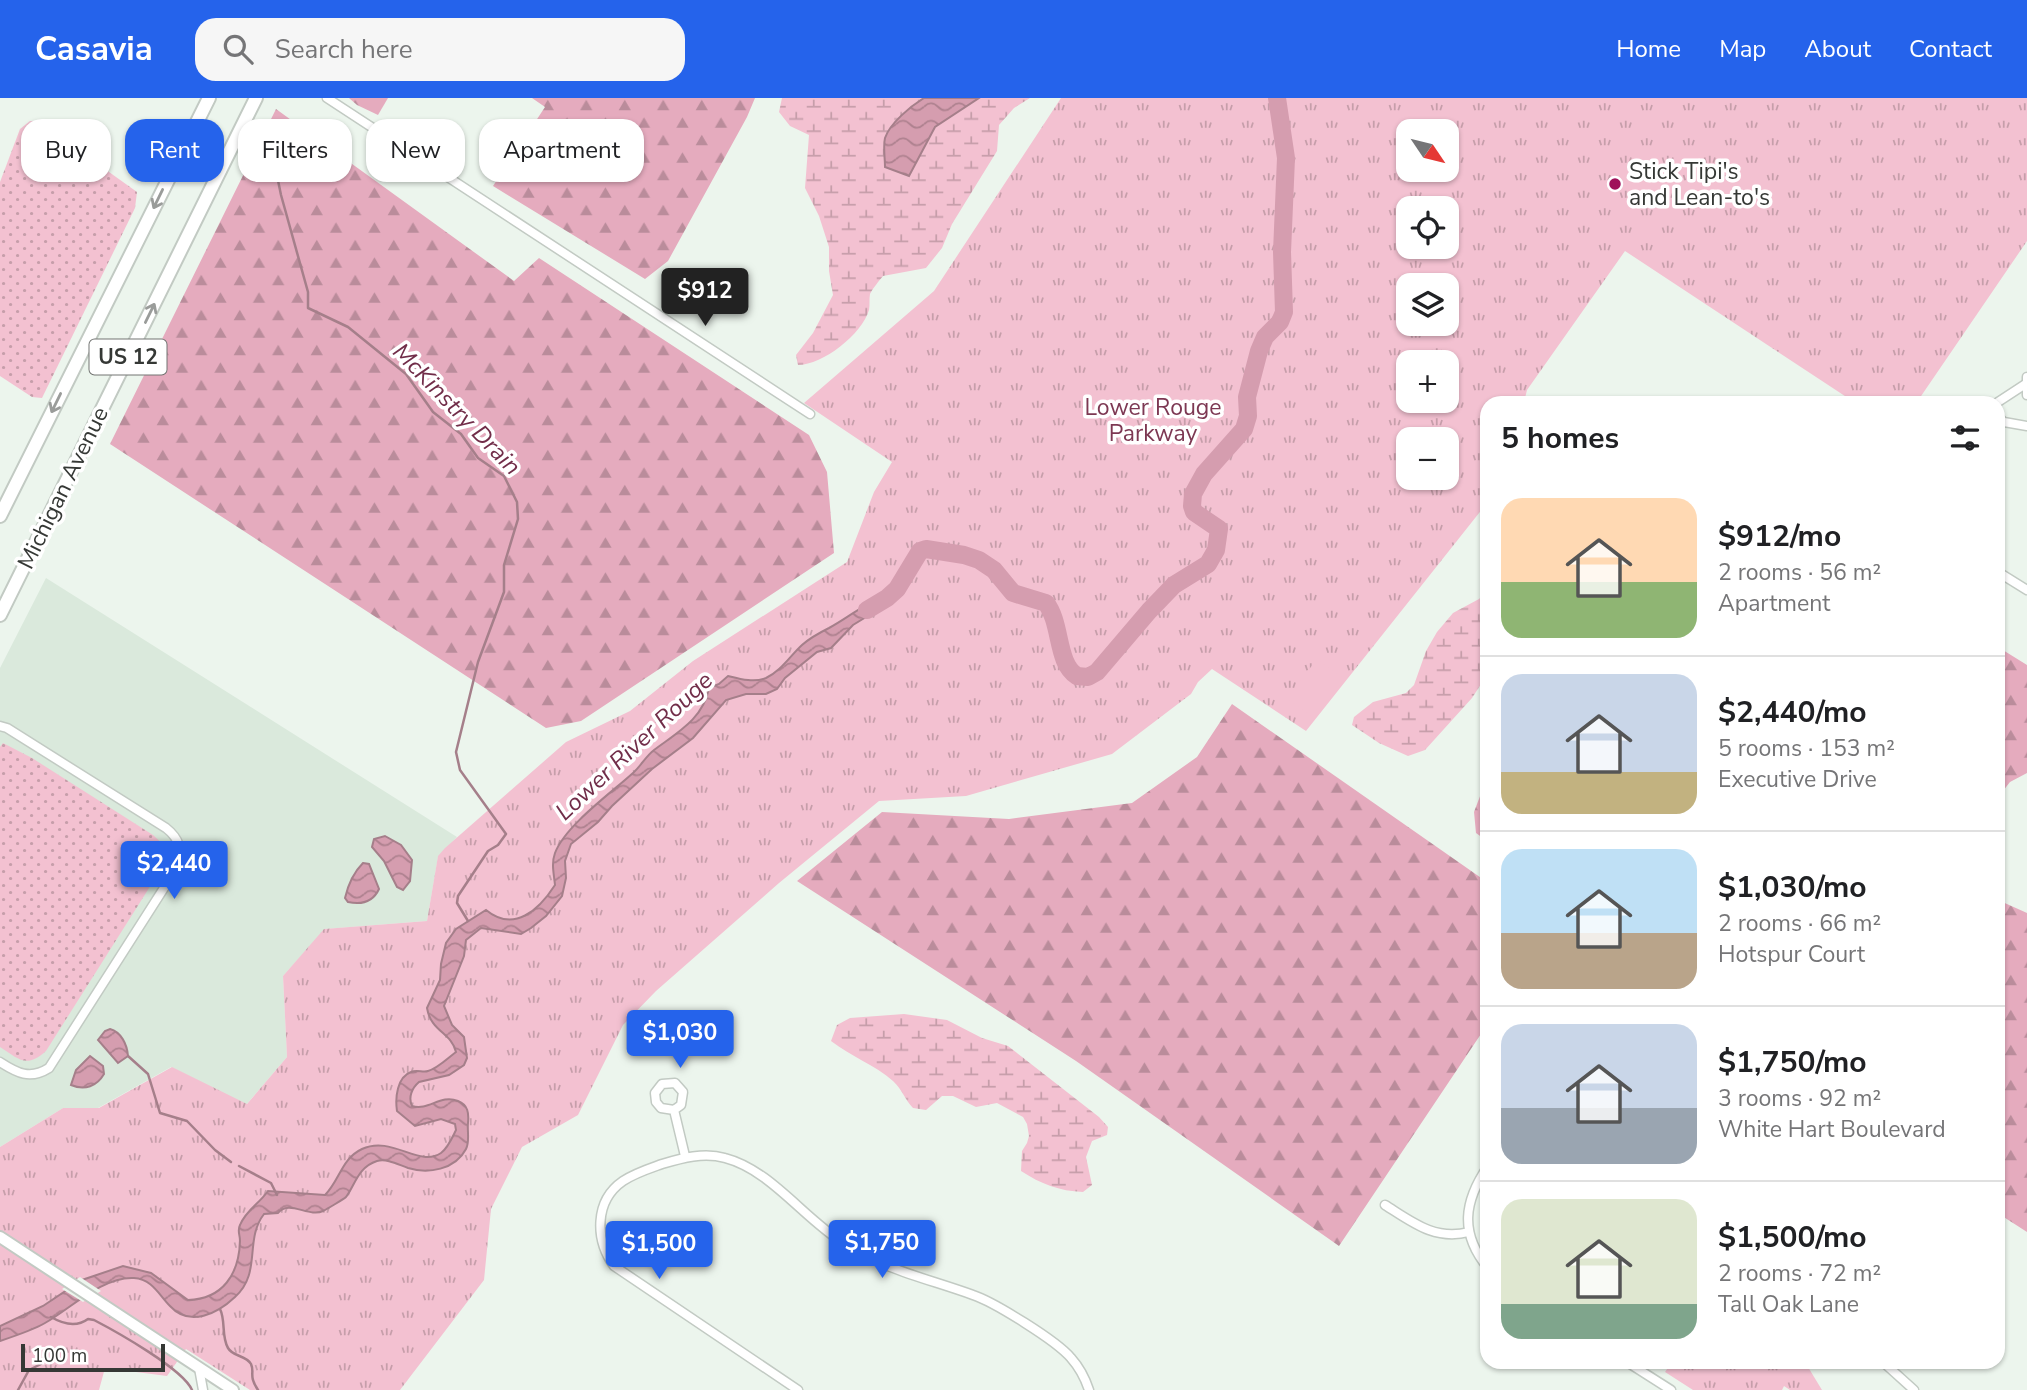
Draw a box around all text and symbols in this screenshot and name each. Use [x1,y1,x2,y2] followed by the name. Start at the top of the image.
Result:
[195,18,685,81] search box
[35,27,153,72] text: Casavia
[219,30,257,68] icon: search
[275,32,413,67] text: Search here
[1616,33,1681,65] text: Home
[1719,33,1766,65] text: Map
[1804,33,1871,65] text: About
[1909,33,1992,65] text: Contact
[21,119,111,182] chip: Buy
[125,119,224,182] chip: Rent
[238,119,352,182] chip: Filters
[366,119,465,182] chip: New
[479,119,644,182] chip: Apartment
[1396,119,1460,182] north arrow
[1396,119,1459,490] map controls
[1629,156,1770,213] place label: Stick Tipi's and Lean-to's
[1607,176,1623,192] marker: Stick Tipi's and Lean-to's
[150,188,164,209] one-way arrow
[1396,196,1459,259] button: locate
[664,268,746,328] pin: $912
[1396,273,1459,336] button: layers
[677,275,733,306] text: $912
[144,303,157,324] one-way arrow
[386,336,528,482] water label: McKinstry Drain
[90,340,166,374] road number: US 12
[1396,350,1459,413] button: +
[49,392,63,413] one-way arrow
[1084,392,1222,449] park label: Lower Rouge Parkway
[10,402,116,574] street label: Michigan Avenue
[1501,418,1619,459] text: 5 homes
[1946,419,1984,457] icon: filters
[1396,427,1459,490] button: −
[1718,516,1841,557] text: $912/mo
[1557,526,1641,610] icon: home
[1718,557,1881,588] text: 2 rooms · 56 m²
[1718,588,1830,619] text: Apartment
[548,664,720,827] water label: Lower River Rouge
[1718,692,1867,733] text: $2,440/mo
[1557,702,1641,786] icon: home
[1718,733,1895,764] text: 5 rooms · 153 m²
[1718,764,1877,795] text: Executive Drive
[117,842,231,901] pin: $2,440
[137,848,211,879] text: $2,440
[1718,867,1867,908] text: $1,030/mo
[1557,877,1641,961] icon: home
[1718,908,1881,939] text: 2 rooms · 66 m²
[1718,939,1865,970] text: Hotspur Court
[623,1010,737,1070] pin: $1,030
[643,1017,717,1048] text: $1,030
[1718,1042,1867,1083] text: $1,750/mo
[1557,1052,1641,1136] icon: home
[1718,1083,1881,1114] text: 3 rooms · 92 m²
[1718,1114,1946,1145] text: White Hart Boulevard
[1718,1217,1867,1258] text: $1,500/mo
[825,1220,939,1280] pin: $1,750
[602,1222,716,1281] pin: $1,500
[845,1227,919,1258] text: $1,750
[1557,1227,1641,1311] icon: home
[622,1228,696,1259] text: $1,500
[1718,1258,1881,1289] text: 2 rooms · 72 m²
[1718,1289,1859,1320] text: Tall Oak Lane
[21,1341,164,1373] scale bar
[32,1343,87,1369] text: 100 m

